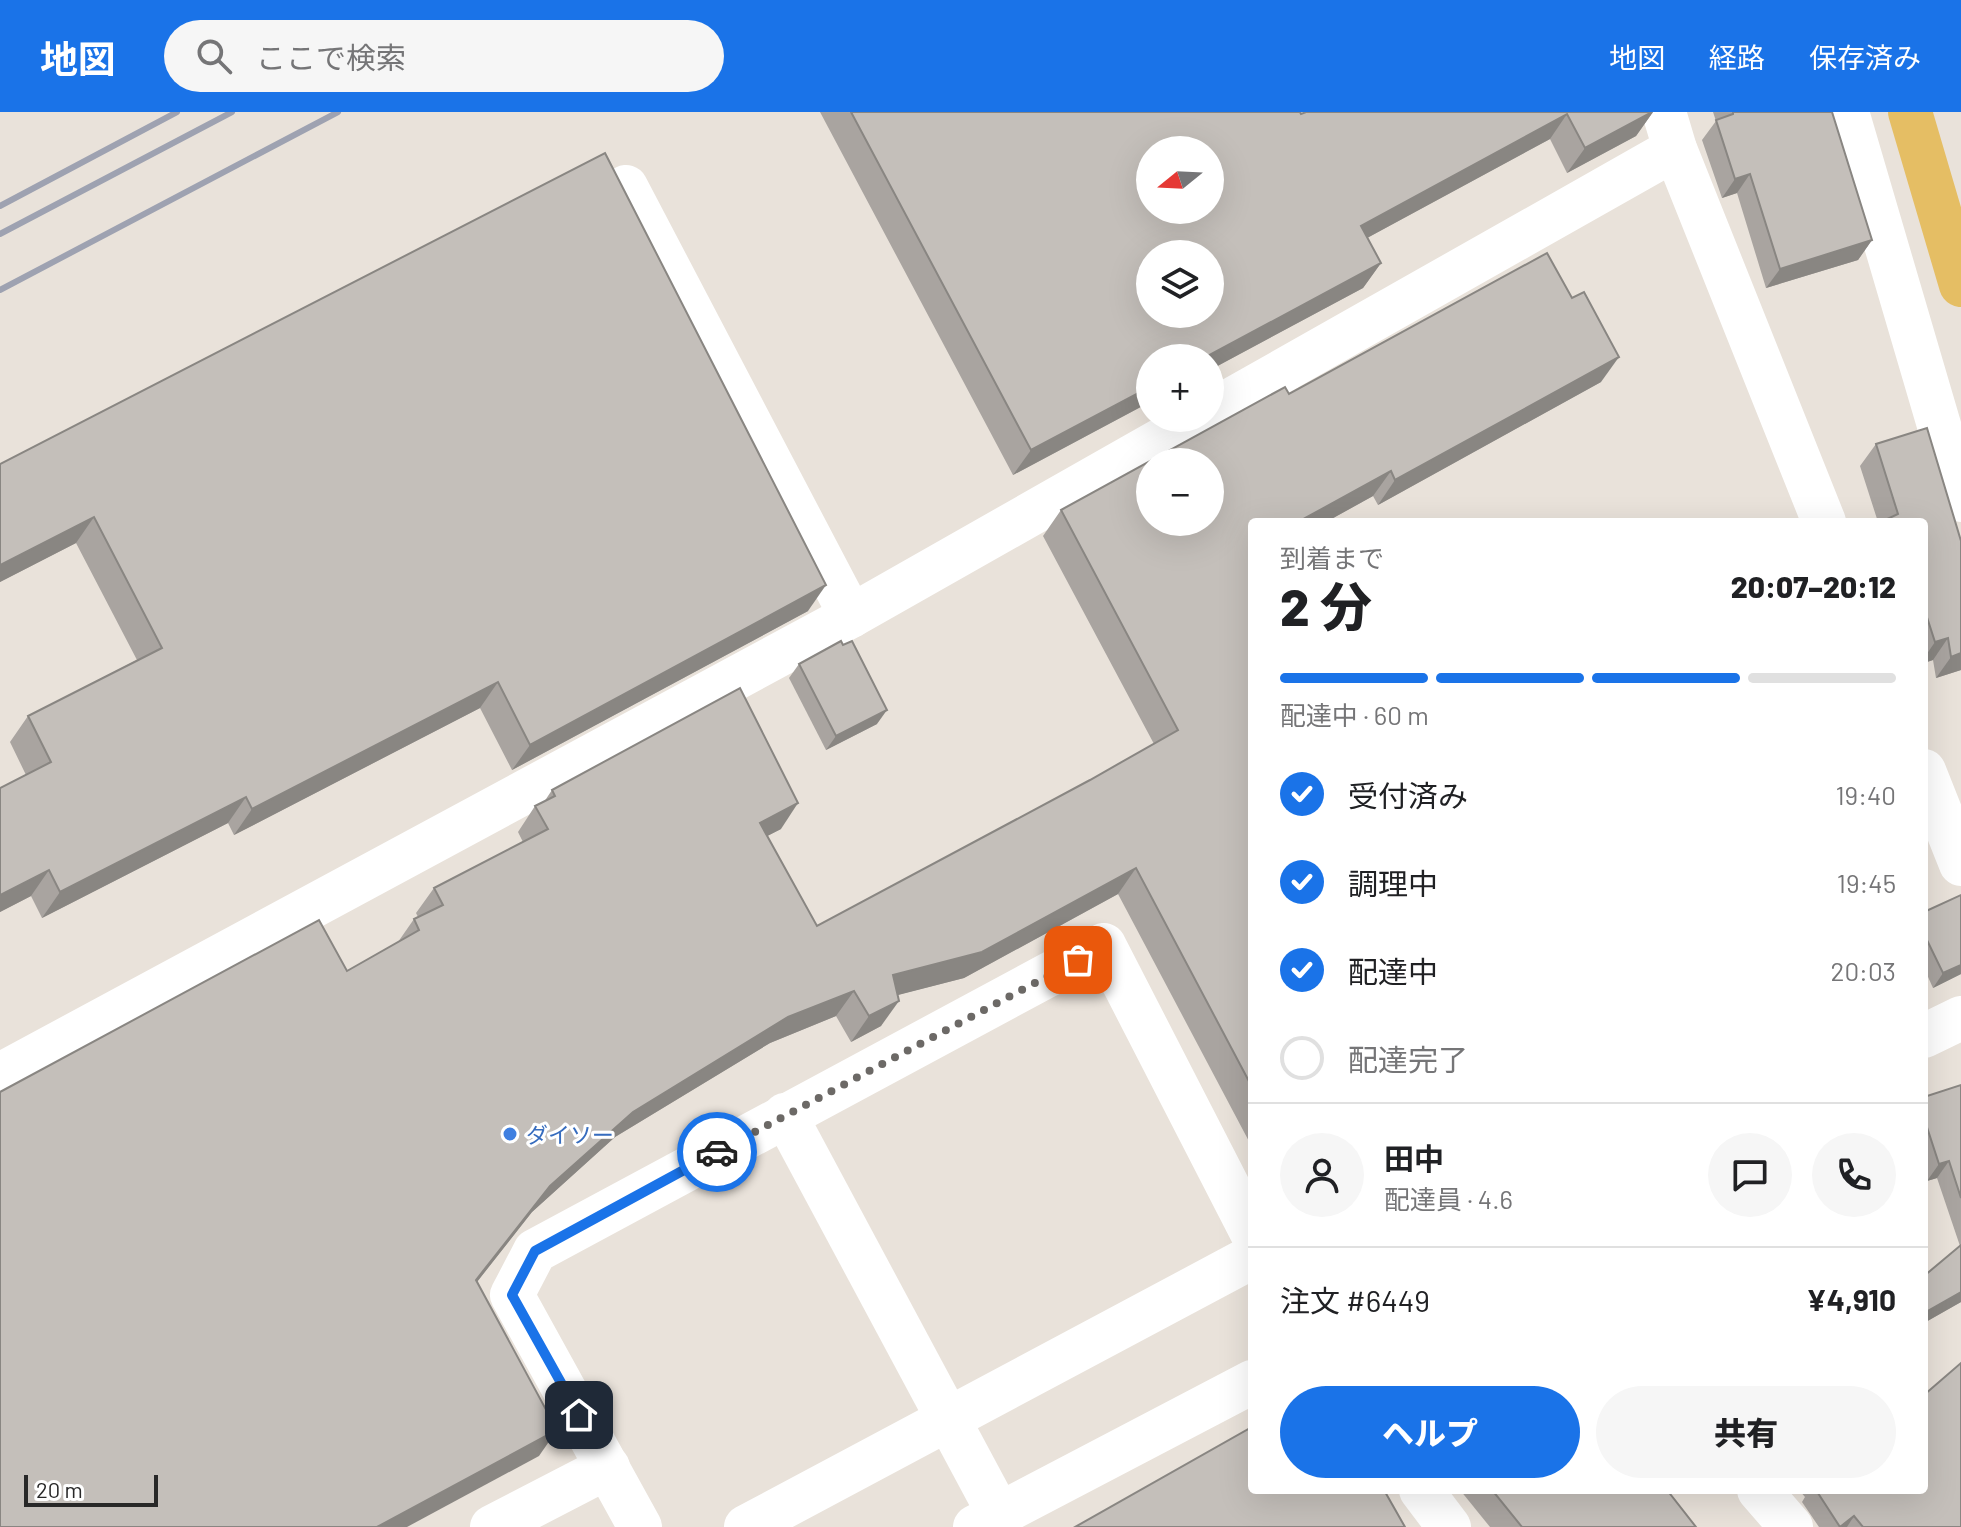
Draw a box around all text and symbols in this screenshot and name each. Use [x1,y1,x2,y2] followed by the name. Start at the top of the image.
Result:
[164,20,724,92] search box
[192,34,236,78] icon: search
[40,35,116,81] text: 地図
[256,39,406,75] text: ここで検索
[1609,40,1665,74] text: 地図
[1709,40,1765,74] text: 経路
[1809,40,1921,74] text: 保存済み
[1136,136,1224,224] north arrow
[1136,136,1224,536] map controls
[1136,240,1224,328] button: layers
[1136,344,1224,432] button: +
[1136,448,1224,536] button: −
[1280,542,1384,573] text: 到着まで
[1731,568,1896,604] text: 20:07–20:12
[1280,574,1372,636] text: 2 分
[1280,699,1429,730] text: 配達中 · 60 m
[1280,772,1324,816] icon: check
[1348,777,1468,813] text: 受付済み
[1836,779,1896,810] text: 19:40
[1280,860,1324,904] icon: check
[1348,865,1438,901] text: 調理中
[1837,867,1896,898] text: 19:45
[1044,926,1112,994] pin
[1056,938,1100,982] icon: bag
[1280,948,1324,992] icon: check
[1348,953,1438,989] text: 配達中
[1830,955,1896,986] text: 20:03
[1348,1041,1468,1077] text: 配達完了
[677,1112,757,1192] courier
[526,1121,614,1147] place label: ダイソー
[501,1125,519,1143] marker: ダイソー
[695,1130,739,1174] icon: car
[1280,1133,1364,1217] button: person
[1708,1133,1792,1217] button: chat
[1812,1133,1896,1217] button: phone
[1384,1140,1444,1176] text: 田中
[1384,1183,1513,1214] text: 配達員 · 4.6
[1806,1281,1896,1317] text: ¥4,910
[1280,1282,1430,1318] text: 注文 #6449
[545,1381,613,1449] pin
[1280,1386,1580,1478] button: ヘルプ
[1596,1386,1896,1478] button: 共有
[557,1393,601,1437] icon: home
[24,1471,158,1507] scale bar
[36,1476,83,1502] text: 20 m

